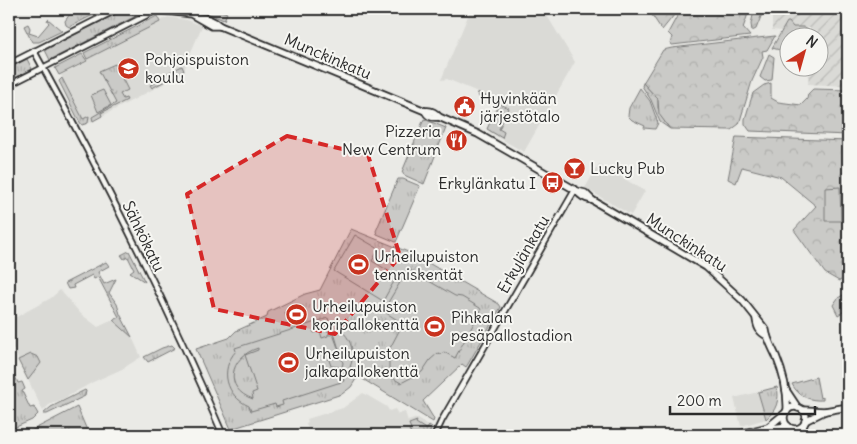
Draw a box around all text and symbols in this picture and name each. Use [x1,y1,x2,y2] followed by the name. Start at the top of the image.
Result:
[780,28,830,78] north arrow
[281,29,375,83] street label: Munckinkatu
[803,32,821,52] text: N
[145,49,249,87] place label: Pohjoispuiston koulu
[117,56,141,80] school or university icon: Pohjoispuiston koulu
[479,88,560,126] place label: Hyvinkään järjestötalo
[452,95,476,119] public building icon: Hyvinkään järjestötalo
[342,121,441,159] place label: Pizzeria New Centrum
[445,128,469,152] restaurant icon: Pizzeria New Centrum
[562,156,586,180] bar icon: Lucky Pub
[590,158,665,178] place label: Lucky Pub
[540,171,564,195] bus stop icon: Erkylänkatu I
[438,173,536,193] place label: Erkylänkatu I
[118,197,170,275] street label: Sähkökatu
[643,208,731,276] street label: Munckinkatu
[493,211,553,297] street label: Erkylänkatu
[374,246,479,284] place label: Urheilupuiston tenniskentät
[346,253,370,277] sports icon: Urheilupuiston tenniskentät
[312,296,419,334] place label: Urheilupuiston koripallokenttä
[284,303,308,327] sports icon: Urheilupuiston koripallokenttä
[451,307,573,345] place label: Pihkalan pesäpallostadion
[423,314,447,338] sports icon: Pihkalan pesäpallostadion
[304,343,419,381] place label: Urheilupuiston jalkapallokenttä
[277,350,301,374] sports icon: Urheilupuiston jalkapallokenttä
[670,384,814,416] scale bar
[677,391,722,410] text: 200 m

